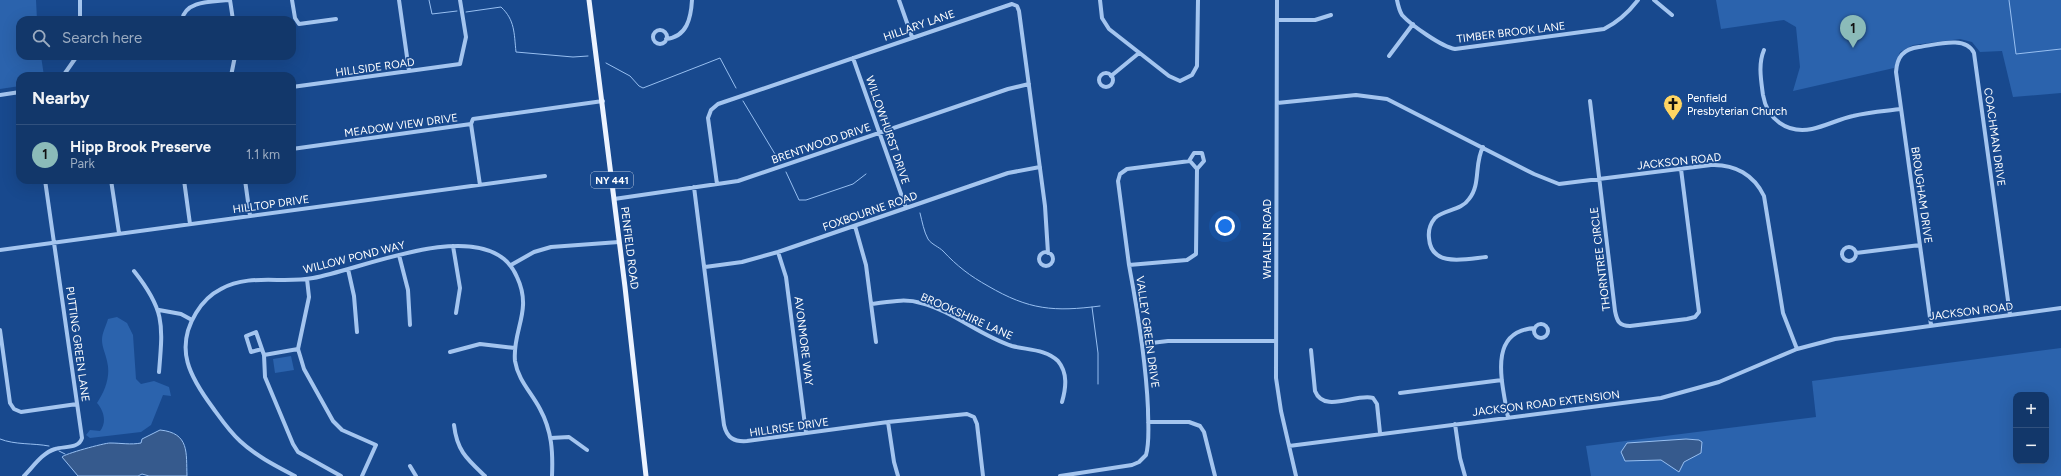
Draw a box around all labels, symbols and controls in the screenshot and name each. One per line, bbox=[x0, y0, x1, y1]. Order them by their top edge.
street label: HILLARY LANE bbox=[882, 7, 957, 44]
pin: 1 bbox=[1840, 15, 1866, 48]
search box bbox=[16, 16, 296, 60]
street label: TIMBER BROOK LANE bbox=[1456, 19, 1566, 46]
icon: search bbox=[30, 27, 52, 49]
text: Search here bbox=[62, 29, 142, 47]
street label: HILLSIDE ROAD bbox=[335, 55, 416, 79]
street label: WILLOWHURST DRIVE bbox=[863, 74, 912, 186]
street label: COACHMAN DRIVE bbox=[1981, 87, 2008, 187]
text: Nearby bbox=[32, 88, 90, 108]
place label: Penfield Presbyterian Church bbox=[1687, 92, 1787, 118]
church icon: Penfield Presbyterian Church bbox=[1662, 93, 1684, 121]
street label: MEADOW VIEW DRIVE bbox=[343, 111, 459, 140]
street label: BRENTWOOD DRIVE bbox=[770, 120, 873, 167]
text: Hipp Brook Preserve bbox=[70, 138, 211, 156]
street label: BROUGHAM DRIVE bbox=[1908, 146, 1935, 244]
text: 1 bbox=[42, 147, 48, 162]
text: 1.1 km bbox=[246, 147, 280, 162]
street label: JACKSON ROAD bbox=[1636, 151, 1722, 172]
text: Park bbox=[70, 156, 95, 171]
road number: NY 441 bbox=[591, 172, 633, 188]
street label: FOXBOURNE ROAD bbox=[821, 189, 920, 234]
street label: HILLTOP DRIVE bbox=[232, 193, 310, 216]
street label: WHALEN ROAD bbox=[1261, 198, 1274, 279]
street label: PENFIELD ROAD bbox=[618, 206, 641, 291]
street label: THORNTREE CIRCLE bbox=[1588, 206, 1613, 312]
your location bbox=[1215, 216, 1235, 236]
street label: WILLOW POND WAY bbox=[302, 238, 407, 276]
street label: VALLEY GREEN DRIVE bbox=[1133, 275, 1162, 389]
street label: PUTTING GREEN LANE bbox=[63, 285, 92, 403]
street label: BROOKSHIRE LANE bbox=[919, 290, 1015, 343]
street label: AVONMORE WAY bbox=[792, 296, 815, 387]
street label: JACKSON ROAD bbox=[1928, 300, 2014, 323]
street label: JACKSON ROAD EXTENSION bbox=[1472, 388, 1620, 419]
map controls bbox=[2013, 392, 2049, 464]
button: + bbox=[2013, 392, 2049, 428]
street label: HILLRISE DRIVE bbox=[749, 415, 830, 440]
button: − bbox=[2013, 428, 2049, 464]

